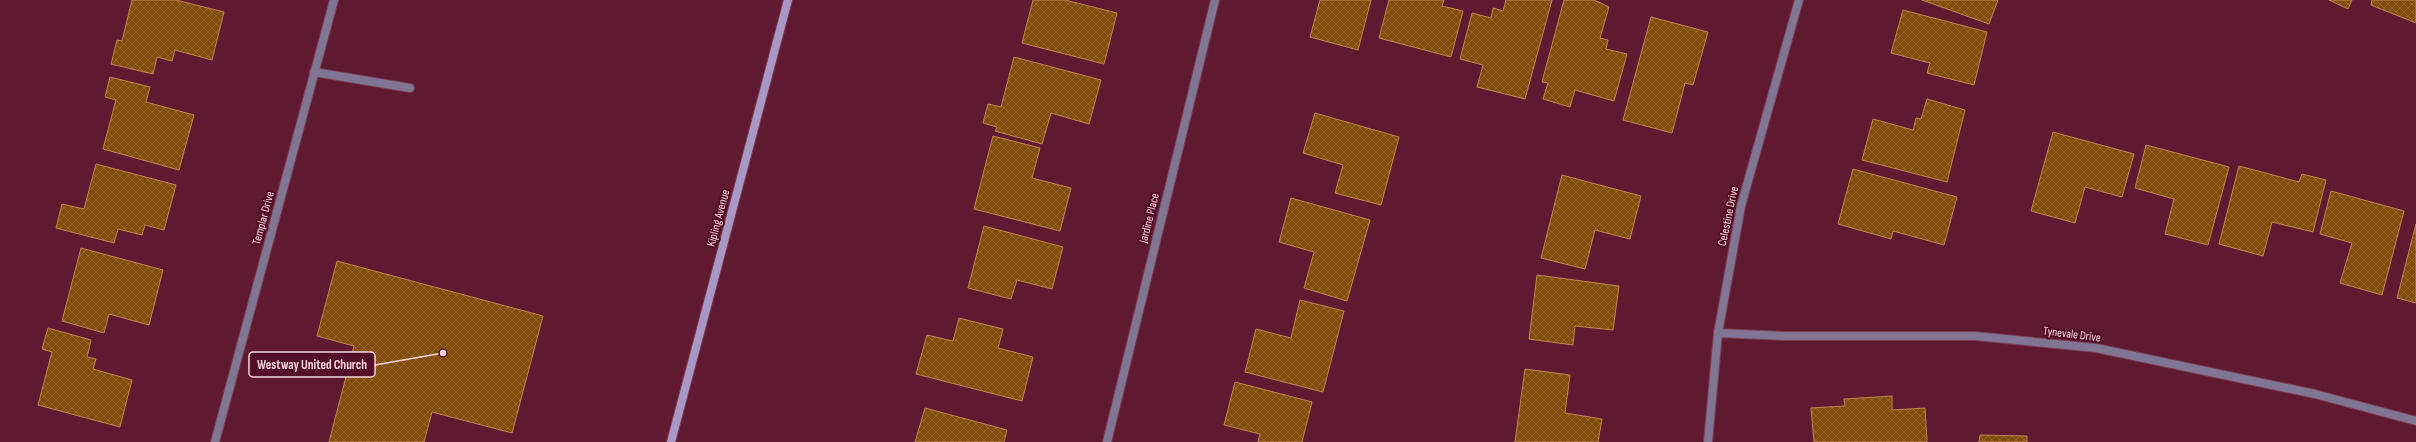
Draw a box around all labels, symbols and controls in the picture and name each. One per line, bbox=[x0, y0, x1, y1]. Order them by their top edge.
street label: Celestine Drive bbox=[1715, 185, 1742, 247]
street label: Kipling Avenue bbox=[704, 188, 733, 248]
street label: Templar Drive bbox=[249, 190, 278, 247]
street label: Jardine Place bbox=[1136, 191, 1163, 246]
street label: Tynevale Drive bbox=[2042, 324, 2102, 345]
callout: Westway United Church bbox=[249, 352, 375, 377]
text: Westway United Church bbox=[257, 357, 367, 373]

